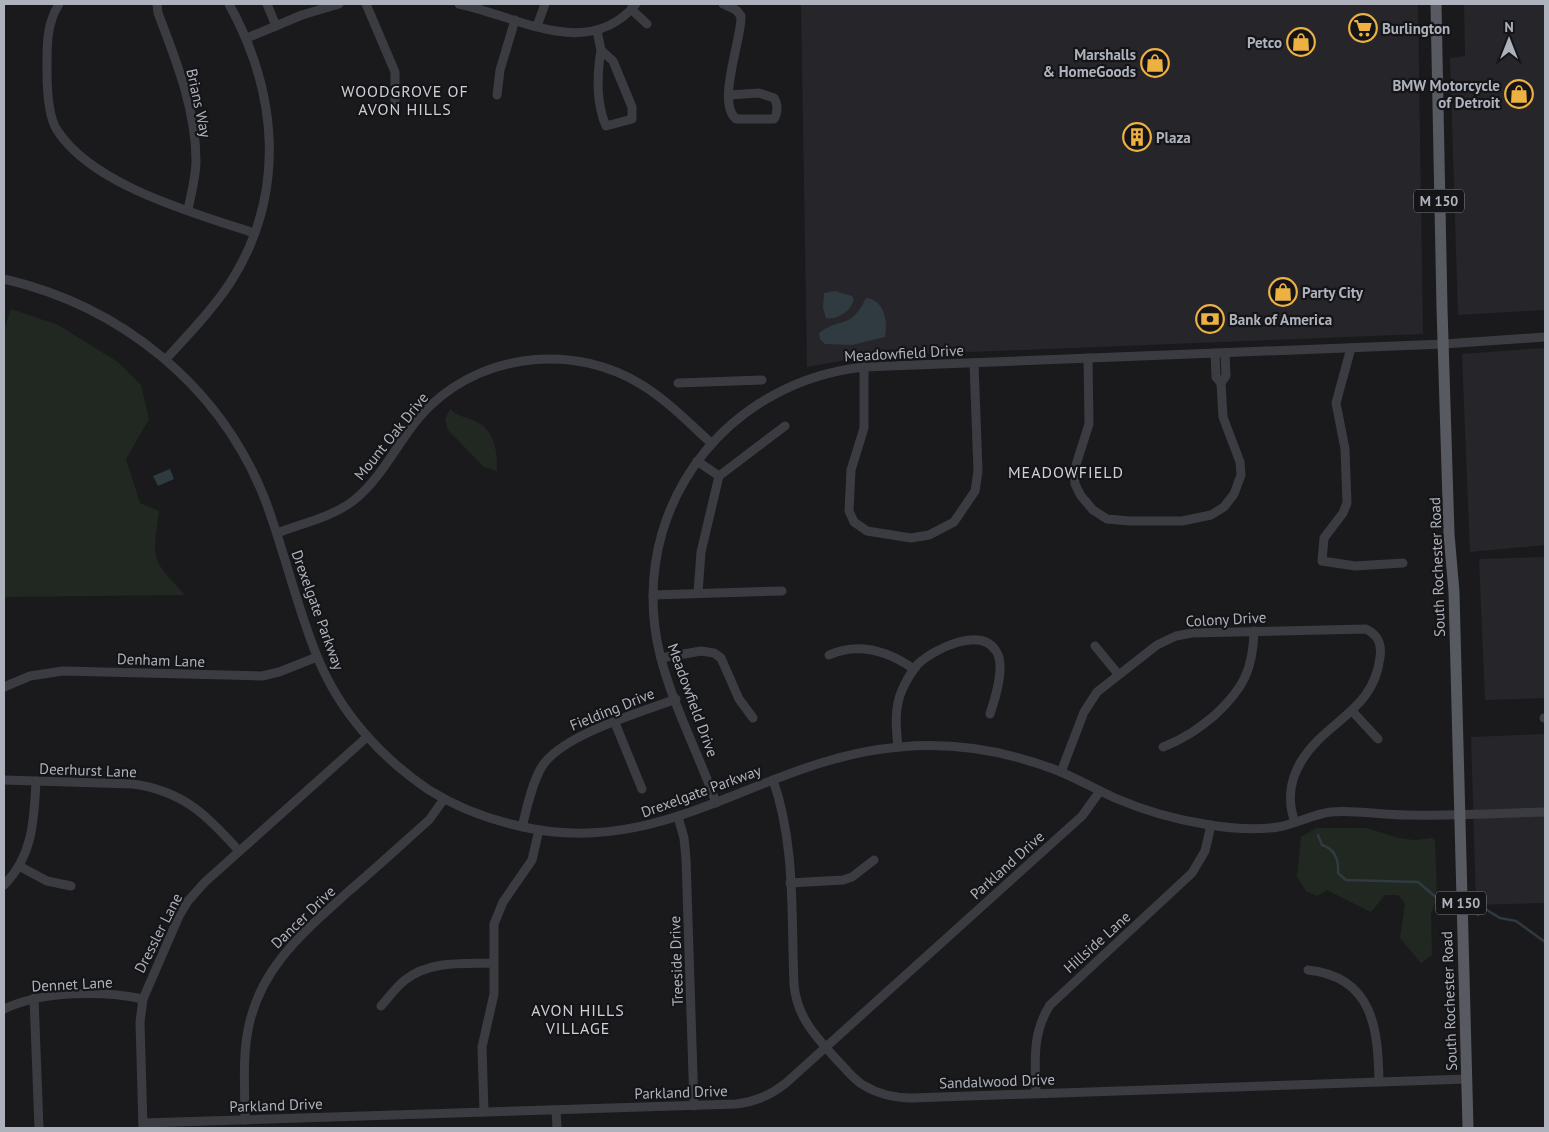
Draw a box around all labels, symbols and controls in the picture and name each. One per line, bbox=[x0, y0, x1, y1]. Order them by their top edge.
supermarket icon: Burlington bbox=[1348, 13, 1378, 43]
north arrow bbox=[1484, 15, 1534, 65]
text: N bbox=[1504, 18, 1514, 36]
place label: Burlington bbox=[1382, 19, 1450, 38]
shop icon: Petco bbox=[1286, 27, 1316, 57]
place label: Petco bbox=[1247, 33, 1282, 52]
place label: Marshalls & HomeGoods bbox=[1043, 45, 1136, 81]
shop icon: Marshalls & HomeGoods bbox=[1140, 48, 1170, 78]
street label: Brians Way bbox=[182, 67, 216, 139]
place label: BMW Motorcycle of Detroit bbox=[1392, 76, 1501, 112]
shop icon: BMW Motorcycle of Detroit bbox=[1504, 79, 1534, 109]
district label: WOODGROVE OF AVON HILLS bbox=[341, 81, 469, 119]
building icon: Plaza bbox=[1122, 122, 1152, 152]
place label: Plaza bbox=[1156, 128, 1191, 147]
road number: M 150 bbox=[1414, 190, 1464, 212]
shop icon: Party City bbox=[1268, 277, 1298, 307]
place label: Party City bbox=[1302, 283, 1364, 302]
bank icon: Bank of America bbox=[1195, 304, 1225, 334]
place label: Bank of America bbox=[1229, 310, 1332, 329]
street label: Meadowfield Drive bbox=[844, 340, 964, 366]
street label: Mount Oak Drive bbox=[350, 388, 432, 484]
district label: MEADOWFIELD bbox=[1008, 462, 1124, 482]
street label: South Rochester Road bbox=[1425, 497, 1449, 637]
street label: Drexelgate Parkway bbox=[287, 547, 349, 673]
street label: Colony Drive bbox=[1185, 607, 1267, 631]
street label: Meadowfield Drive bbox=[664, 641, 722, 759]
street label: Denham Lane bbox=[117, 649, 205, 671]
street label: Fielding Drive bbox=[567, 683, 657, 735]
street label: Deerhurst Lane bbox=[39, 759, 137, 781]
street label: Drexelgate Parkway bbox=[638, 760, 764, 822]
street label: Parkland Drive bbox=[966, 827, 1048, 903]
street label: Dancer Drive bbox=[267, 882, 339, 952]
street label: Dressler Lane bbox=[130, 890, 186, 976]
road number: M 150 bbox=[1436, 891, 1486, 914]
street label: Hillside Lane bbox=[1060, 907, 1134, 977]
street label: Treeside Drive bbox=[665, 915, 687, 1007]
street label: South Rochester Road bbox=[1437, 931, 1461, 1071]
street label: Dennet Lane bbox=[31, 972, 113, 996]
district label: AVON HILLS VILLAGE bbox=[531, 1000, 625, 1038]
street label: Sandalwood Drive bbox=[939, 1069, 1055, 1093]
street label: Parkland Drive bbox=[634, 1081, 728, 1103]
street label: Parkland Drive bbox=[229, 1094, 323, 1116]

